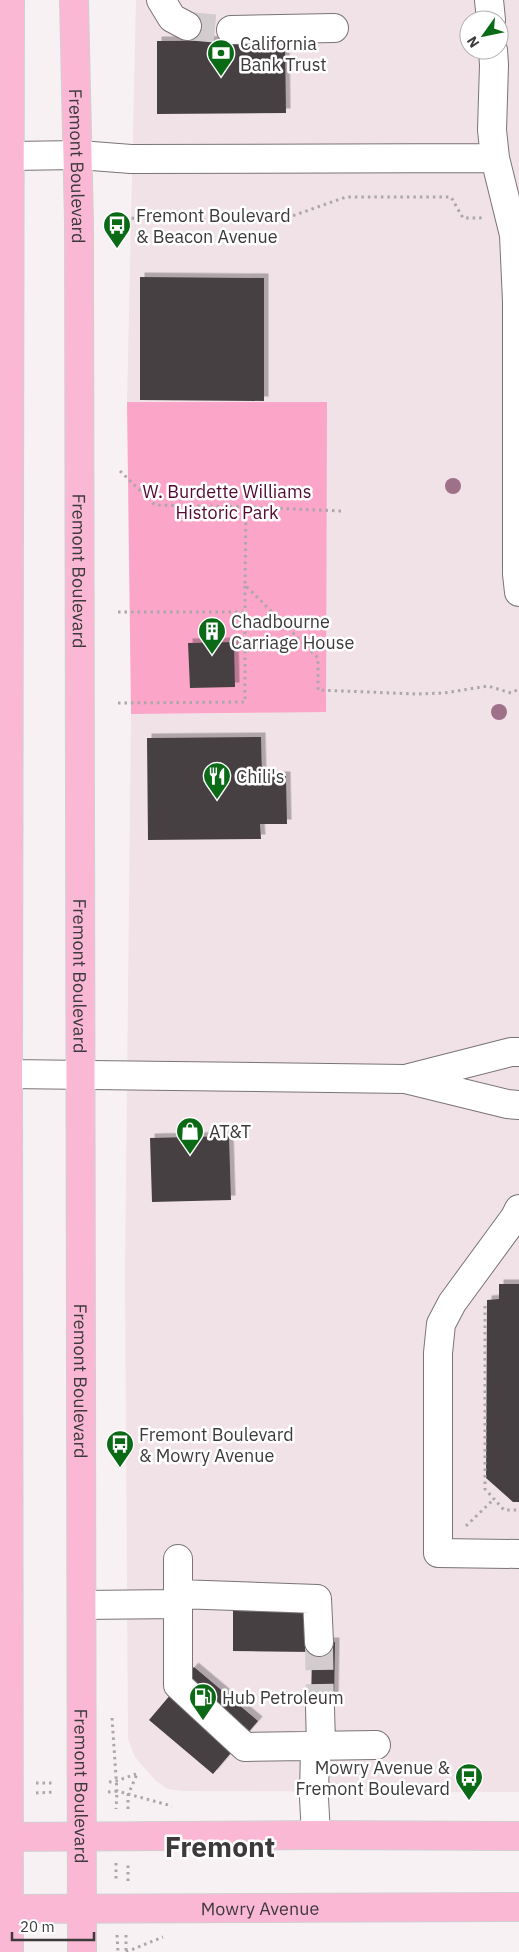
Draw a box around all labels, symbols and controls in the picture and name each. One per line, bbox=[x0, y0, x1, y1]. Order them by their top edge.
north arrow bbox=[459, 10, 509, 60]
place label: California Bank Trust bbox=[240, 32, 327, 76]
text: N bbox=[463, 33, 483, 51]
bank icon: California Bank Trust bbox=[206, 38, 236, 77]
street label: Fremont Boulevard bbox=[64, 88, 91, 243]
place label: Fremont Boulevard & Beacon Avenue bbox=[136, 204, 291, 248]
bus stop icon: Fremont Boulevard & Beacon Avenue bbox=[102, 210, 132, 249]
park label: W. Burdette Williams Historic Park bbox=[143, 480, 311, 524]
street label: Fremont Boulevard bbox=[68, 494, 91, 648]
place label: Chadbourne Carriage House bbox=[231, 610, 354, 654]
building icon: Chadbourne Carriage House bbox=[197, 616, 227, 655]
restaurant icon: Chili's bbox=[202, 761, 232, 800]
place label: Chili's bbox=[236, 765, 284, 788]
street label: Fremont Boulevard bbox=[69, 899, 92, 1053]
shop icon: AT&T bbox=[175, 1116, 205, 1155]
place label: AT&T bbox=[209, 1120, 251, 1143]
street label: Fremont Boulevard bbox=[69, 1304, 93, 1458]
place label: Fremont Boulevard & Mowry Avenue bbox=[139, 1423, 294, 1467]
bus stop icon: Fremont Boulevard & Mowry Avenue bbox=[105, 1429, 135, 1468]
fuel station icon: Hub Petroleum bbox=[188, 1682, 218, 1721]
place label: Hub Petroleum bbox=[222, 1686, 344, 1709]
street label: Fremont Boulevard bbox=[70, 1709, 93, 1863]
place label: Mowry Avenue & Fremont Boulevard bbox=[295, 1756, 450, 1800]
bus stop icon: Mowry Avenue & Fremont Boulevard bbox=[454, 1762, 484, 1801]
district label: Fremont bbox=[165, 1828, 275, 1865]
street label: Mowry Avenue bbox=[201, 1896, 319, 1920]
scale bar bbox=[12, 1910, 95, 1942]
text: 20 m bbox=[20, 1917, 55, 1936]

